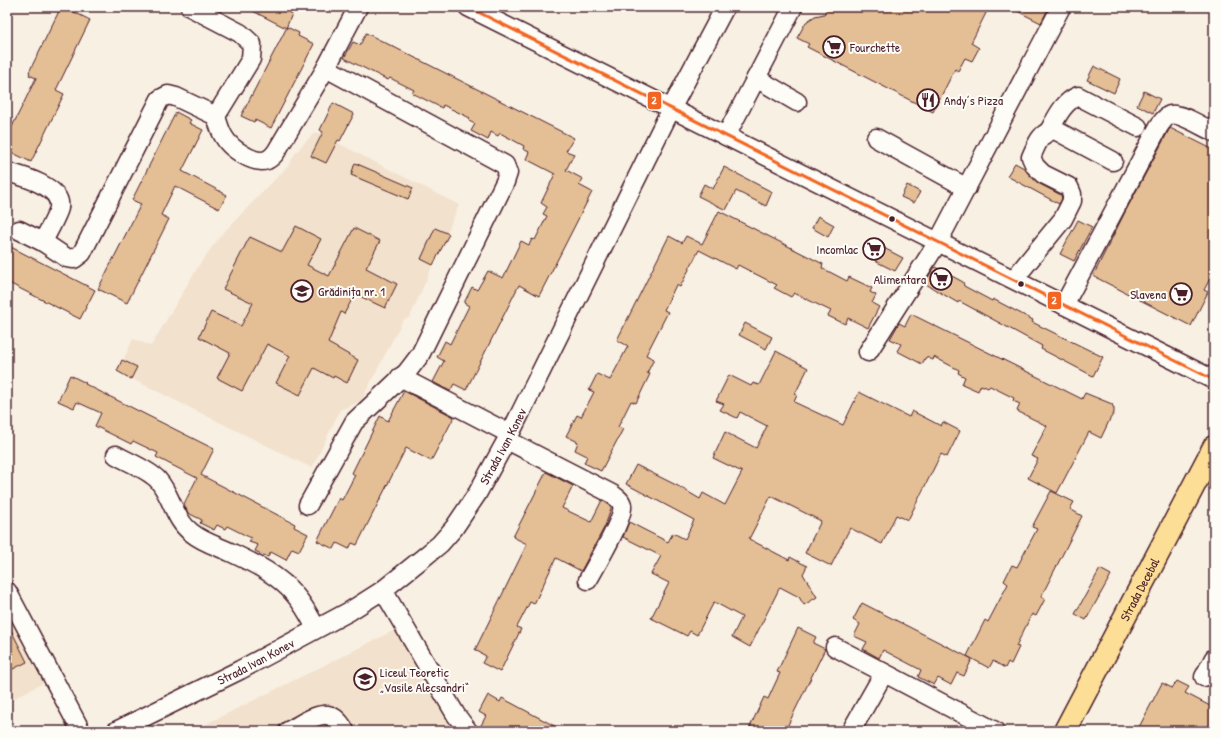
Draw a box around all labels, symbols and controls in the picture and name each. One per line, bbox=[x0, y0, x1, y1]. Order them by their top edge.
supermarket icon: Fourchette bbox=[821, 34, 847, 60]
place label: Fourchette bbox=[849, 38, 900, 56]
restaurant icon: Andy’s Pizza bbox=[915, 87, 941, 113]
line badge: 2 bbox=[647, 91, 662, 110]
place label: Andy’s Pizza bbox=[944, 91, 1003, 109]
text: 2 bbox=[651, 93, 657, 107]
unlabelled marker bbox=[887, 214, 897, 224]
supermarket icon: Incomlac bbox=[861, 236, 887, 262]
place label: Incomlac bbox=[816, 240, 858, 258]
supermarket icon: Alimentara bbox=[928, 266, 954, 292]
place label: Alimentara bbox=[874, 270, 926, 288]
school or university icon: Grădinița nr. 1 bbox=[289, 278, 315, 304]
unlabelled marker bbox=[1016, 279, 1026, 289]
supermarket icon: Slavena bbox=[1168, 281, 1194, 307]
place label: Grădinița nr. 1 bbox=[318, 282, 385, 300]
place label: Slavena bbox=[1130, 285, 1166, 303]
line badge: 2 bbox=[1047, 291, 1062, 310]
text: 2 bbox=[1051, 293, 1057, 307]
street label: Strada Ivan Konev bbox=[475, 404, 531, 488]
street label: Strada Decebal bbox=[1115, 554, 1164, 624]
street label: Strada Ivan Konev bbox=[214, 633, 298, 689]
place label: Liceul Teoretic „Vasile Alecsandri“ bbox=[380, 663, 469, 696]
school or university icon: Liceul Teoretic „Vasile Alecsandri“ bbox=[352, 666, 378, 692]

